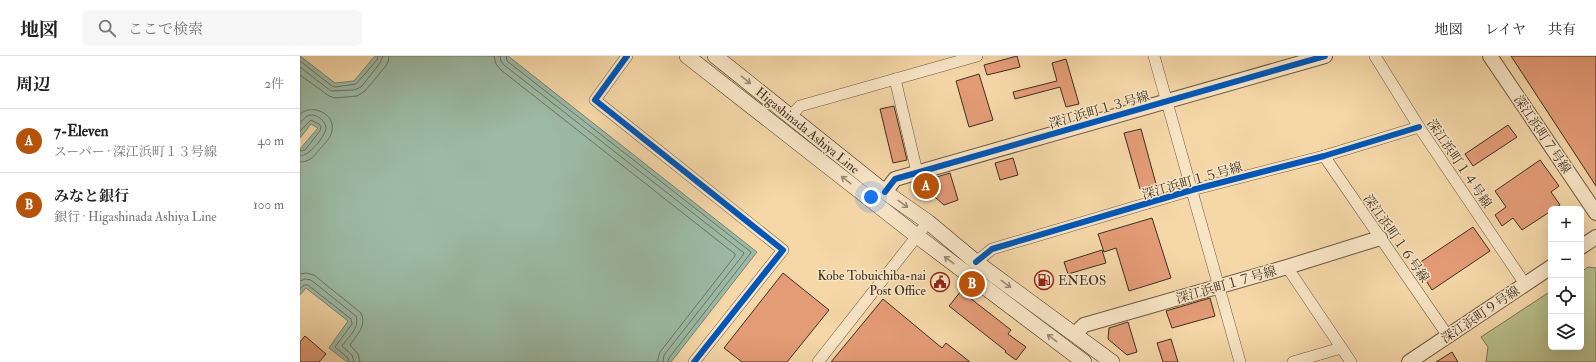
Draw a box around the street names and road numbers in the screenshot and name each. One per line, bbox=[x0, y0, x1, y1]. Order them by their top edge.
street label: Higashinada Ashiya Line bbox=[752, 84, 863, 179]
street label: 深江浜町１３号線 bbox=[1047, 88, 1151, 132]
street label: 深江浜町７号線 bbox=[1510, 92, 1574, 177]
street label: 深江浜町１４号線 bbox=[1423, 116, 1495, 211]
street label: 深江浜町１５号線 bbox=[1140, 159, 1244, 203]
street label: 深江浜町１６号線 bbox=[1360, 191, 1433, 286]
street label: 深江浜町１７号線 bbox=[1174, 263, 1278, 307]
street label: 深江浜町９号線 bbox=[1438, 283, 1523, 347]

